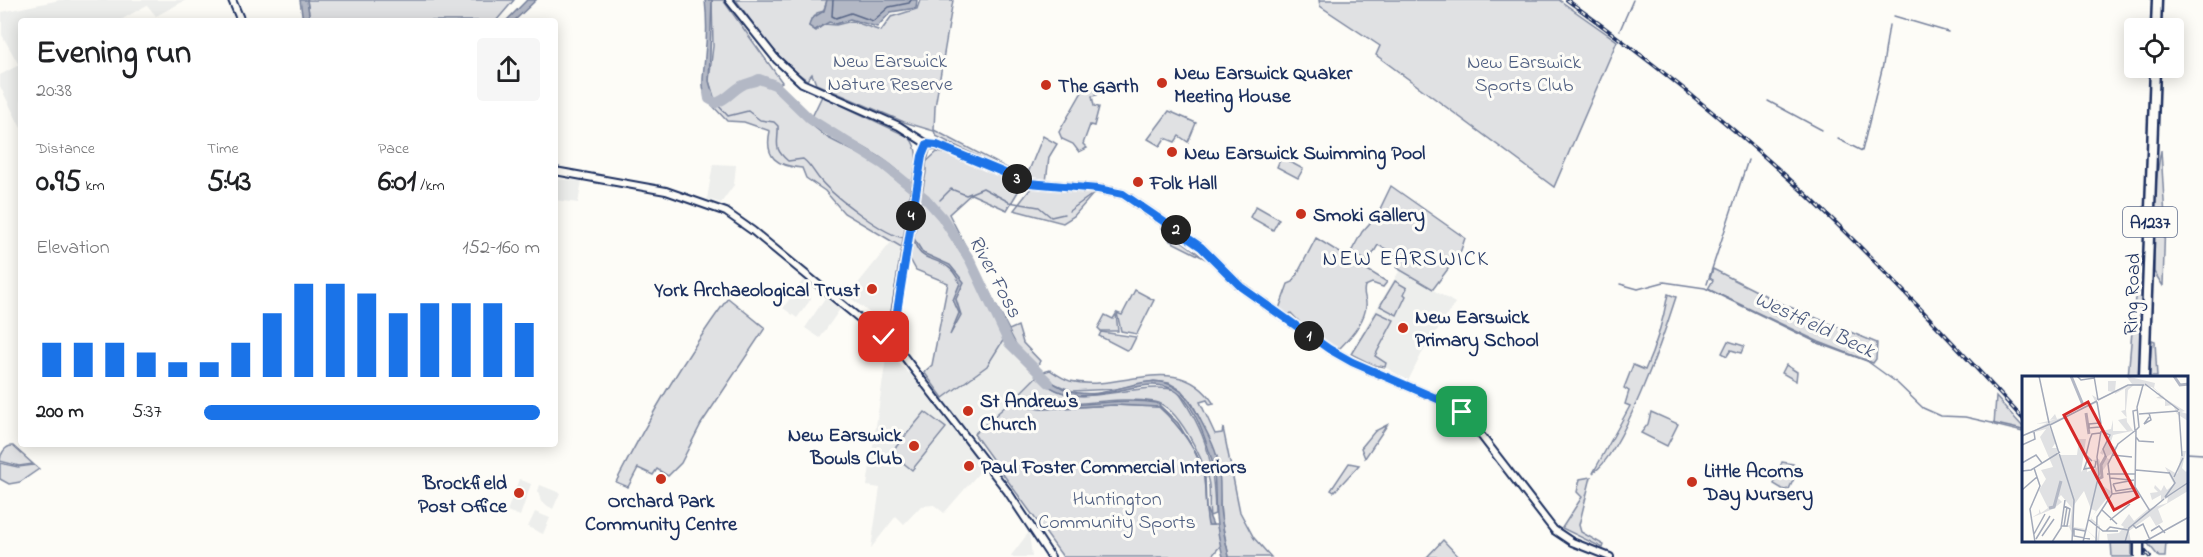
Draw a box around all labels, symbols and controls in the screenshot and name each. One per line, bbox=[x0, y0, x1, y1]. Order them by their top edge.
map controls bbox=[2124, 18, 2184, 78]
button: locate bbox=[2124, 18, 2184, 78]
text: Evening run bbox=[36, 30, 191, 78]
button: share bbox=[477, 38, 540, 101]
park label: New Earswick Nature Reserve bbox=[827, 48, 953, 100]
park label: New Earswick Sports Club bbox=[1467, 49, 1581, 101]
place label: New Earswick Quaker Meeting House bbox=[1174, 60, 1353, 113]
place label: The Garth bbox=[1058, 73, 1139, 102]
marker: New Earswick Quaker Meeting House bbox=[1155, 76, 1169, 90]
text: 20:38 bbox=[36, 77, 72, 106]
marker: The Garth bbox=[1039, 78, 1053, 92]
text: Distance bbox=[36, 137, 95, 161]
text: Time bbox=[207, 137, 239, 161]
text: Pace bbox=[378, 137, 409, 161]
place label: New Earswick Swimming Pool bbox=[1184, 140, 1425, 170]
marker: New Earswick Swimming Pool bbox=[1165, 145, 1179, 159]
text: 0.95 bbox=[36, 161, 81, 205]
text: 5:43 bbox=[207, 161, 251, 205]
text: 6:01 bbox=[378, 161, 416, 205]
pin: 3 bbox=[1002, 164, 1032, 194]
text: 3 bbox=[1014, 167, 1020, 191]
place label: Folk Hall bbox=[1149, 170, 1217, 199]
text: km bbox=[81, 174, 105, 198]
text: /km bbox=[416, 174, 445, 198]
marker: Folk Hall bbox=[1131, 175, 1145, 189]
pin: 4 bbox=[896, 201, 926, 231]
place label: Smoki Gallery bbox=[1313, 202, 1425, 232]
text: 4 bbox=[908, 204, 914, 228]
marker: Smoki Gallery bbox=[1294, 207, 1308, 221]
road number: A1237 bbox=[2123, 207, 2177, 237]
pin: 2 bbox=[1161, 215, 1191, 245]
text: 2 bbox=[1172, 218, 1180, 242]
water label: River Foss bbox=[960, 230, 1029, 324]
text: Elevation bbox=[36, 234, 110, 263]
text: 152–160 m bbox=[462, 234, 540, 263]
district label: NEW EARSWICK bbox=[1323, 244, 1489, 276]
street label: Ring Road bbox=[2118, 253, 2150, 336]
place label: York Archaeological Trust bbox=[653, 277, 860, 307]
marker: York Archaeological Trust bbox=[865, 282, 879, 296]
water label: Westfield Beck bbox=[1749, 285, 1880, 367]
place label: New Earswick Primary School bbox=[1415, 304, 1539, 357]
pin bbox=[858, 311, 909, 362]
icon: check bbox=[867, 320, 900, 353]
pin: 1 bbox=[1294, 321, 1324, 351]
marker: New Earswick Primary School bbox=[1396, 321, 1410, 335]
text: 1 bbox=[1306, 324, 1312, 348]
inset map bbox=[2022, 376, 2188, 542]
pin bbox=[1436, 386, 1487, 437]
place label: St Andrew's Church bbox=[980, 388, 1079, 440]
icon: arrive bbox=[1445, 395, 1478, 428]
text: 200 m bbox=[36, 398, 84, 427]
text: 5:37 bbox=[132, 398, 162, 427]
marker: St Andrew's Church bbox=[961, 404, 975, 418]
place label: New Earswick Bowls Club bbox=[788, 422, 903, 474]
marker: New Earswick Bowls Club bbox=[907, 439, 921, 453]
place label: Paul Foster Commercial Interiors bbox=[981, 454, 1247, 483]
place label: Little Acorns Day Nursery bbox=[1703, 458, 1813, 511]
marker: Paul Foster Commercial Interiors bbox=[962, 459, 976, 473]
place label: Brockfield Post Office bbox=[418, 470, 508, 522]
marker: Orchard Park Community Centre bbox=[654, 472, 668, 486]
marker: Little Acorns Day Nursery bbox=[1685, 475, 1699, 489]
marker: Brockfield Post Office bbox=[512, 486, 526, 500]
park label: Huntington Community Sports bbox=[1038, 486, 1196, 538]
place label: Orchard Park Community Centre bbox=[585, 488, 738, 541]

